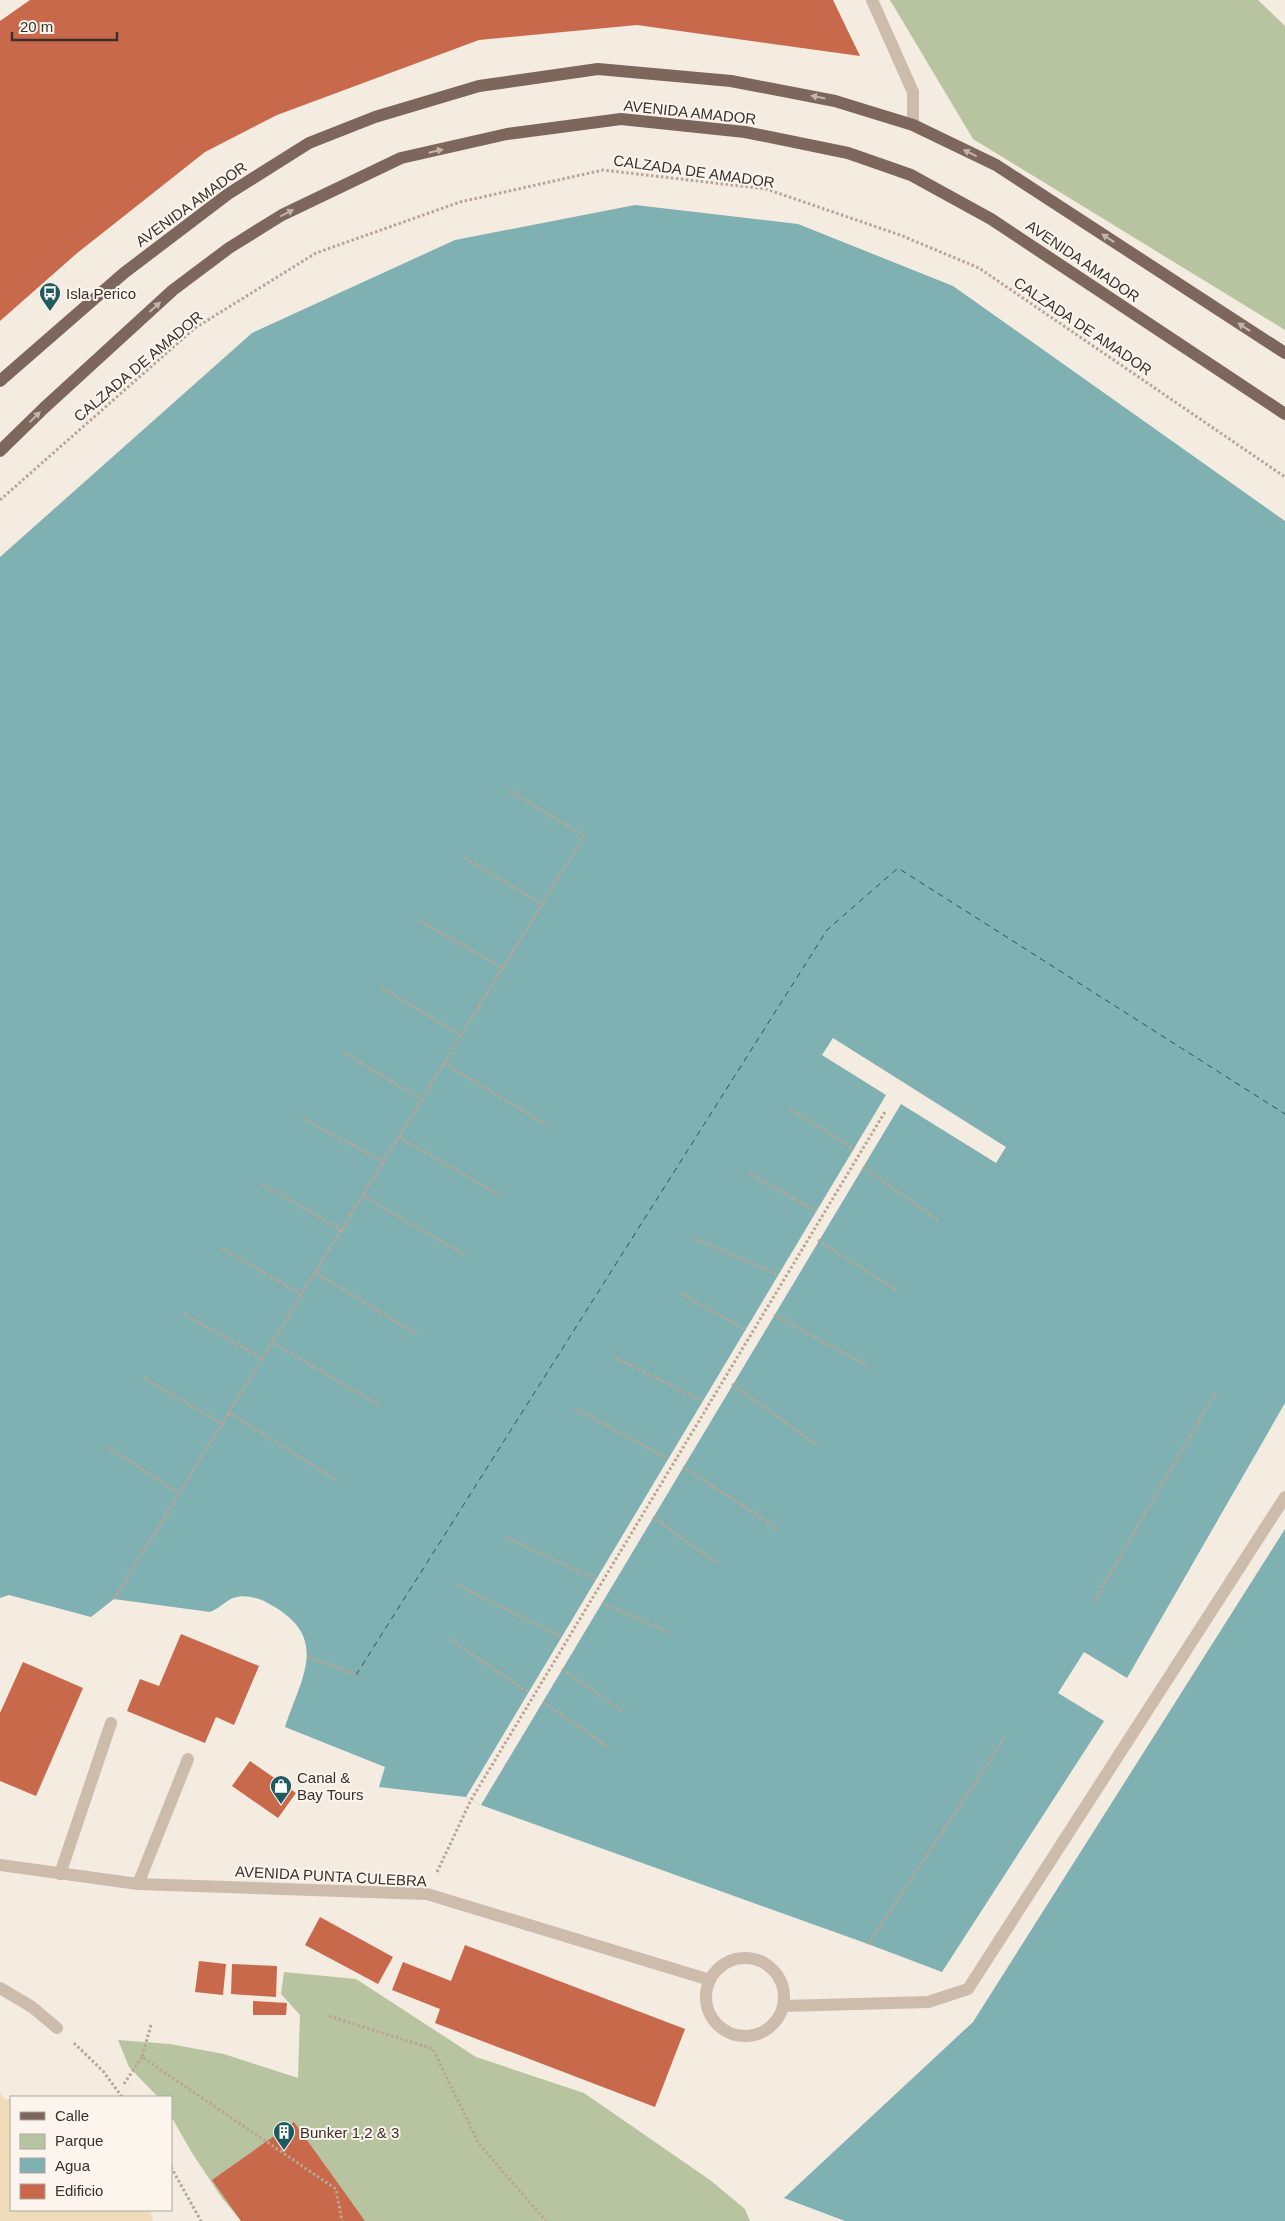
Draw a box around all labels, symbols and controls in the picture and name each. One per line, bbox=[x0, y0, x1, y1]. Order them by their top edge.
scale bar bbox=[12, 10, 118, 42]
text: 20 m bbox=[20, 18, 53, 35]
one-way arrow bbox=[809, 93, 825, 101]
street label: AVENIDA AMADOR bbox=[623, 97, 757, 127]
one-way arrow bbox=[428, 146, 444, 154]
one-way arrow bbox=[963, 149, 977, 157]
street label: CALZADA DE AMADOR bbox=[612, 151, 776, 191]
street label: AVENIDA AMADOR bbox=[132, 158, 250, 250]
one-way arrow bbox=[279, 209, 294, 217]
street label: AVENIDA AMADOR bbox=[1023, 217, 1143, 305]
one-way arrow bbox=[1101, 233, 1115, 243]
street label: CALZADA DE AMADOR bbox=[1011, 274, 1155, 379]
bus stop icon: Isla Perico bbox=[38, 281, 62, 312]
place label: Isla Perico bbox=[66, 285, 136, 302]
one-way arrow bbox=[148, 301, 160, 313]
street label: CALZADA DE AMADOR bbox=[70, 307, 206, 425]
one-way arrow bbox=[1237, 322, 1251, 331]
one-way arrow bbox=[29, 411, 41, 423]
place label: Canal & Bay Tours bbox=[297, 1769, 363, 1803]
shop icon: Canal & Bay Tours bbox=[269, 1774, 293, 1805]
street label: AVENIDA PUNTA CULEBRA bbox=[235, 1862, 427, 1890]
legend bbox=[10, 2096, 172, 2211]
text: Calle bbox=[55, 2107, 89, 2124]
building icon: Bunker 1,2 & 3 bbox=[272, 2120, 296, 2151]
place label: Bunker 1,2 & 3 bbox=[300, 2124, 399, 2141]
text: Parque bbox=[55, 2132, 103, 2149]
text: Agua bbox=[55, 2157, 91, 2174]
text: Edificio bbox=[55, 2182, 103, 2199]

